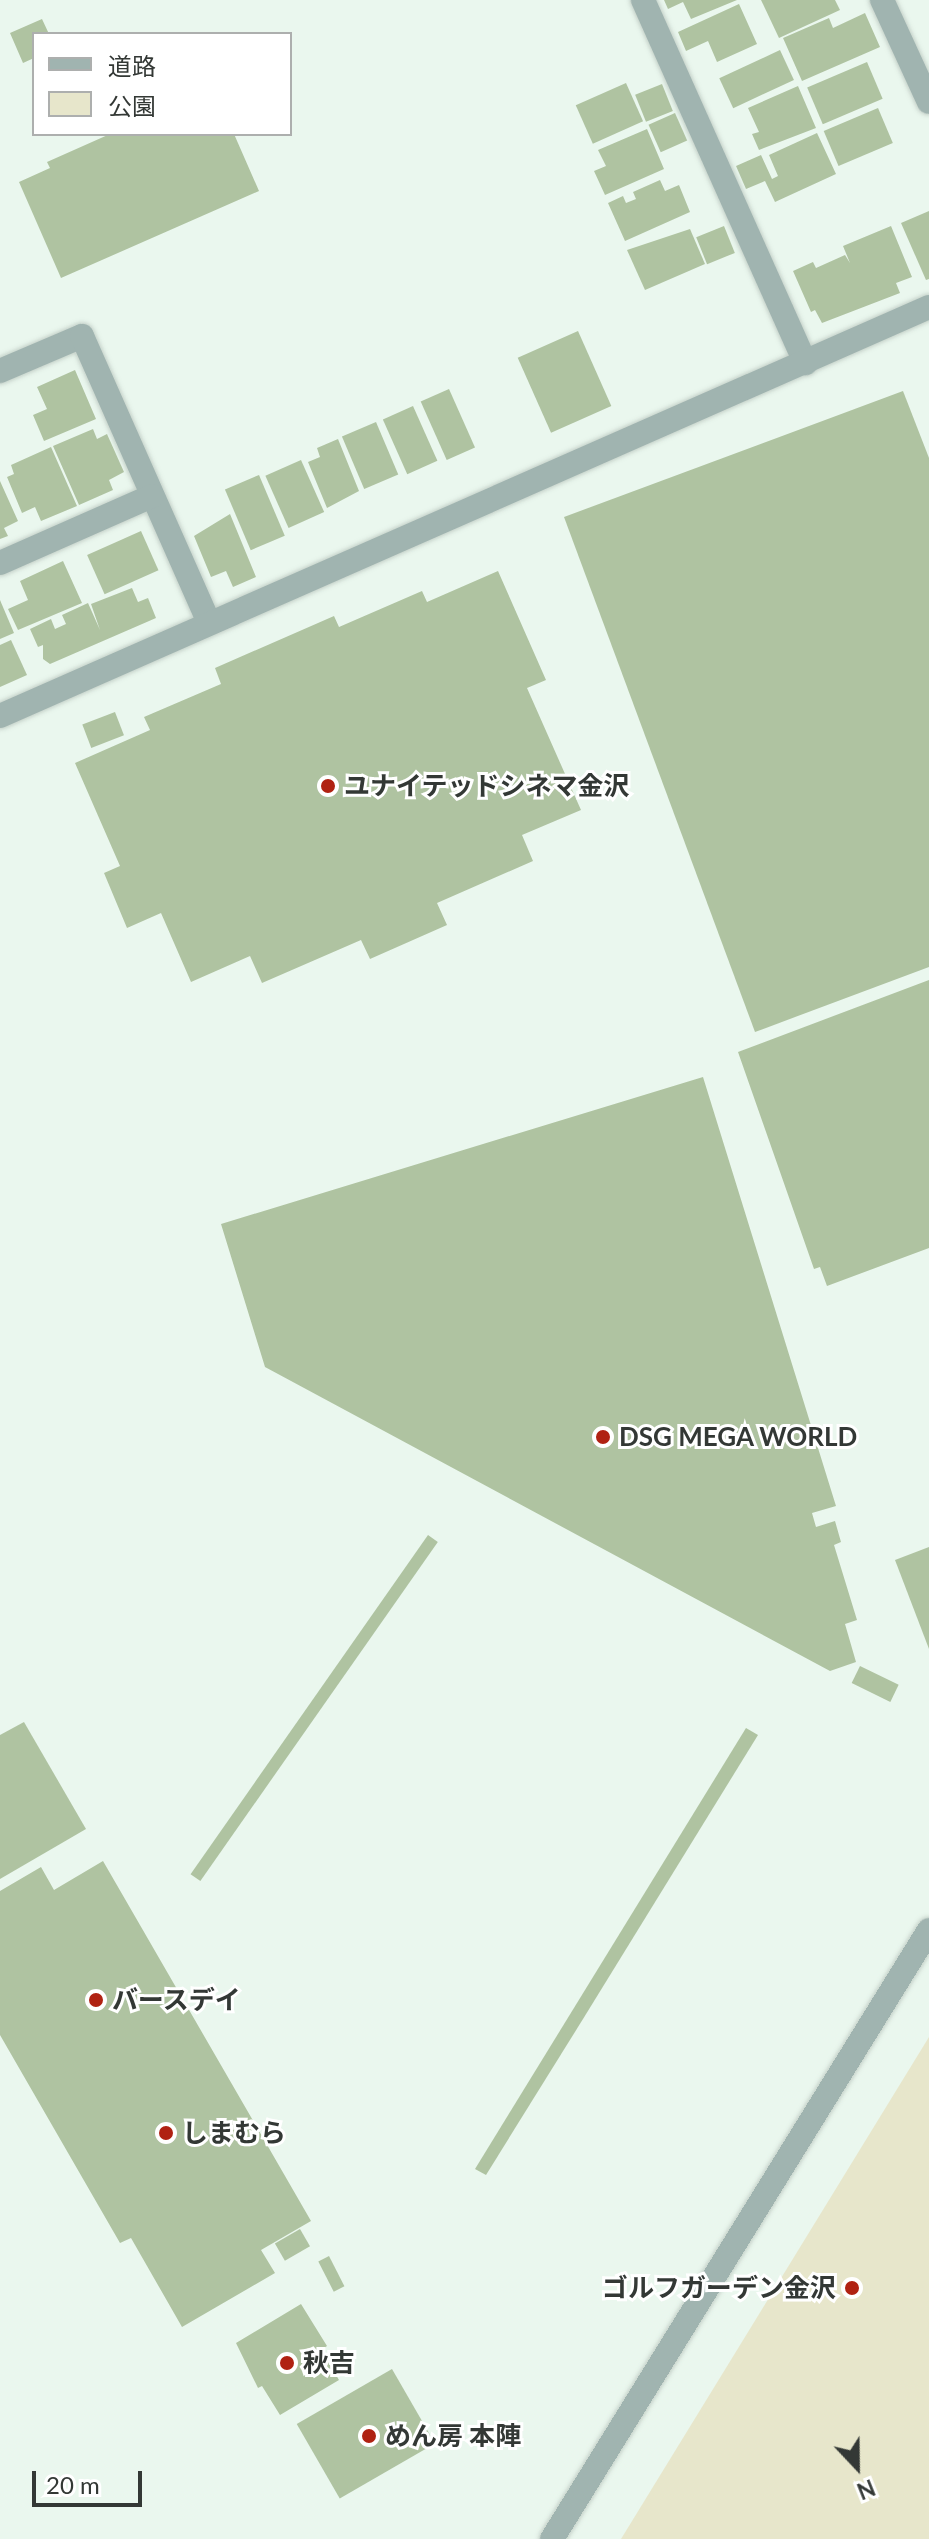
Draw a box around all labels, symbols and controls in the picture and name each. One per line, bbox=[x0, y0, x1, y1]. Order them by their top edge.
legend bbox=[32, 32, 292, 136]
text: 道路 bbox=[108, 51, 156, 80]
text: 公園 bbox=[108, 91, 156, 120]
place label: ユナイテッドシネマ金沢 bbox=[344, 770, 630, 802]
marker: ユナイテッドシネマ金沢 bbox=[319, 777, 337, 795]
place label: DSG MEGA WORLD bbox=[619, 1421, 858, 1453]
marker: DSG MEGA WORLD bbox=[594, 1428, 612, 1446]
place label: バースデイ bbox=[112, 1984, 242, 2016]
marker: バースデイ bbox=[87, 1991, 105, 2009]
place label: しまむら bbox=[182, 2117, 286, 2149]
marker: しまむら bbox=[157, 2124, 175, 2142]
place label: ゴルフガーデン金沢 bbox=[602, 2272, 836, 2304]
marker: ゴルフガーデン金沢 bbox=[843, 2279, 861, 2297]
place label: 秋吉 bbox=[303, 2347, 355, 2379]
marker: 秋吉 bbox=[278, 2354, 296, 2372]
place label: めん房 本陣 bbox=[385, 2420, 521, 2452]
marker: めん房 本陣 bbox=[360, 2427, 378, 2445]
north arrow bbox=[817, 2427, 897, 2507]
scale bar bbox=[36, 2455, 146, 2505]
text: 20 m bbox=[46, 2470, 100, 2499]
text: N bbox=[853, 2474, 879, 2505]

